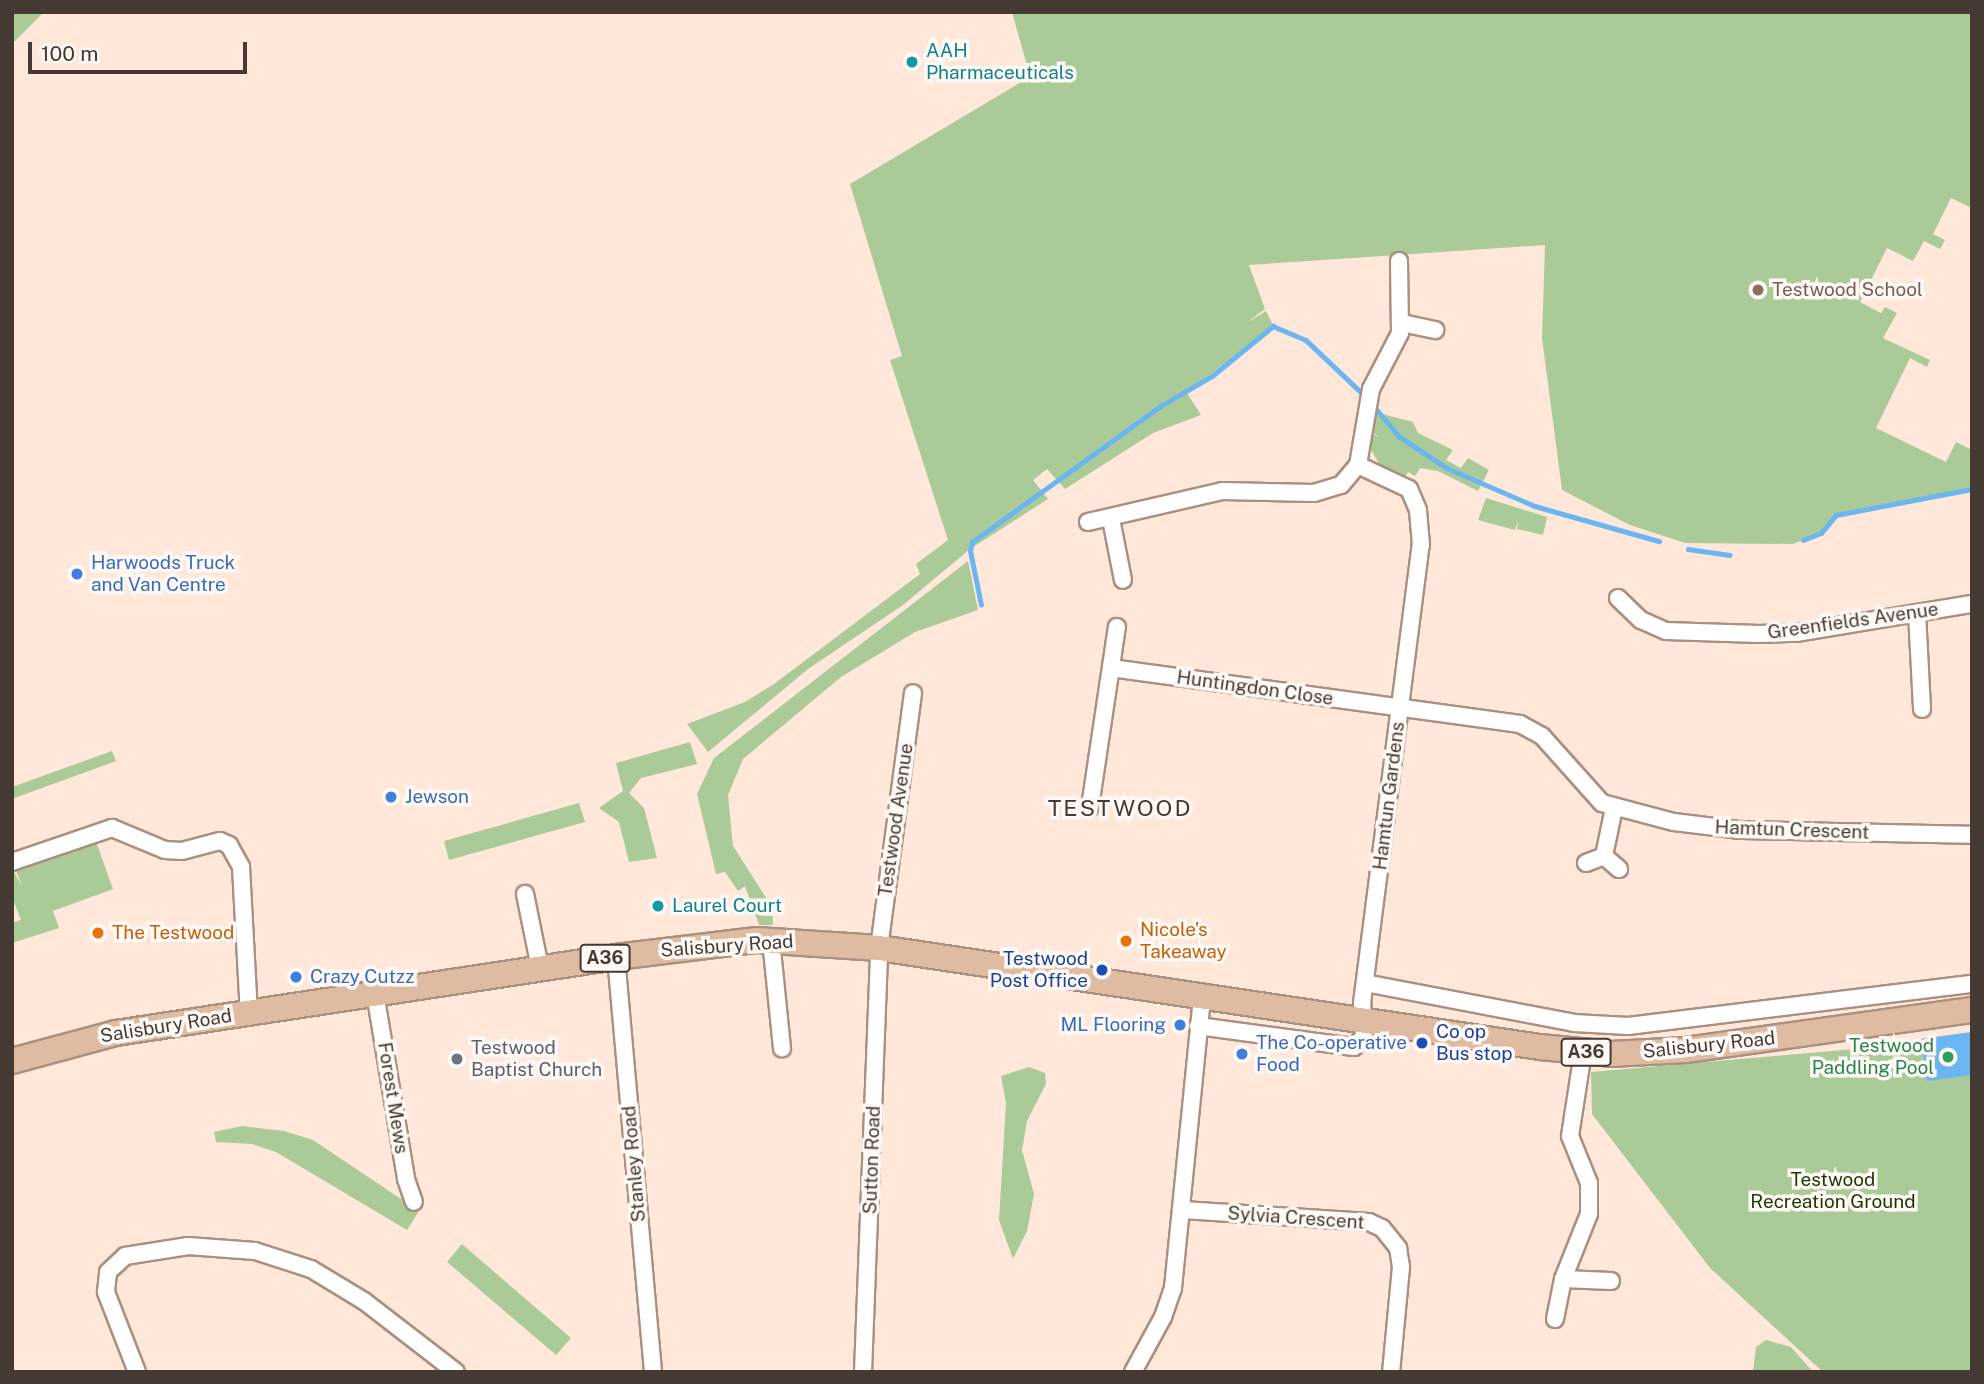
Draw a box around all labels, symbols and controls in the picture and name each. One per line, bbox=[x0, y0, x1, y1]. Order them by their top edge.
scale bar bbox=[32, 28, 250, 72]
place label: AAH Pharmaceuticals bbox=[926, 40, 1074, 84]
text: 100 m bbox=[41, 41, 98, 66]
marker: AAH Pharmaceuticals bbox=[904, 54, 920, 70]
place label: Testwood School bbox=[1772, 279, 1923, 301]
marker: Testwood School bbox=[1750, 282, 1766, 298]
place label: Harwoods Truck and Van Centre bbox=[91, 552, 235, 596]
marker: Harwoods Truck and Van Centre bbox=[69, 566, 85, 582]
street label: Greenfields Avenue bbox=[1766, 598, 1940, 644]
street label: Huntingdon Close bbox=[1175, 666, 1335, 710]
street label: Hamtun Gardens bbox=[1369, 720, 1409, 872]
street label: Testwood Avenue bbox=[874, 742, 918, 898]
place label: Jewson bbox=[405, 786, 469, 808]
marker: Jewson bbox=[383, 789, 399, 805]
district label: TESTWOOD bbox=[1049, 794, 1191, 822]
street label: Hamtun Crescent bbox=[1714, 816, 1870, 844]
place label: Laurel Court bbox=[672, 895, 782, 917]
marker: Laurel Court bbox=[650, 898, 666, 914]
place label: Nicole's Takeaway bbox=[1140, 919, 1227, 963]
place label: The Testwood bbox=[112, 922, 235, 944]
marker: The Testwood bbox=[90, 925, 106, 941]
street label: Salisbury Road bbox=[660, 930, 794, 962]
marker: Nicole's Takeaway bbox=[1118, 933, 1134, 949]
road number: A36 bbox=[579, 944, 631, 973]
place label: Testwood Post Office bbox=[990, 948, 1088, 992]
marker: Testwood Post Office bbox=[1094, 962, 1110, 978]
place label: Crazy Cutzz bbox=[310, 966, 414, 988]
marker: Crazy Cutzz bbox=[288, 969, 304, 985]
street label: Salisbury Road bbox=[99, 1004, 233, 1048]
place label: ML Flooring bbox=[1060, 1014, 1166, 1036]
marker: ML Flooring bbox=[1172, 1017, 1188, 1033]
place label: Co op Bus stop bbox=[1436, 1021, 1513, 1065]
street label: Salisbury Road bbox=[1642, 1027, 1776, 1063]
place label: The Co-operative Food bbox=[1256, 1032, 1407, 1076]
marker: Co op Bus stop bbox=[1414, 1035, 1430, 1051]
place label: Testwood Paddling Pool bbox=[1812, 1035, 1934, 1079]
place label: Testwood Baptist Church bbox=[471, 1037, 602, 1081]
road number: A36 bbox=[1560, 1037, 1612, 1066]
street label: Forest Mews bbox=[373, 1041, 413, 1155]
marker: The Co-operative Food bbox=[1234, 1046, 1250, 1062]
marker: Testwood Paddling Pool bbox=[1940, 1049, 1956, 1065]
marker: Testwood Baptist Church bbox=[449, 1051, 465, 1067]
street label: Stanley Road bbox=[618, 1105, 650, 1223]
street label: Sutton Road bbox=[859, 1105, 885, 1215]
park label: Testwood Recreation Ground bbox=[1750, 1169, 1916, 1213]
street label: Sylvia Crescent bbox=[1227, 1202, 1365, 1234]

